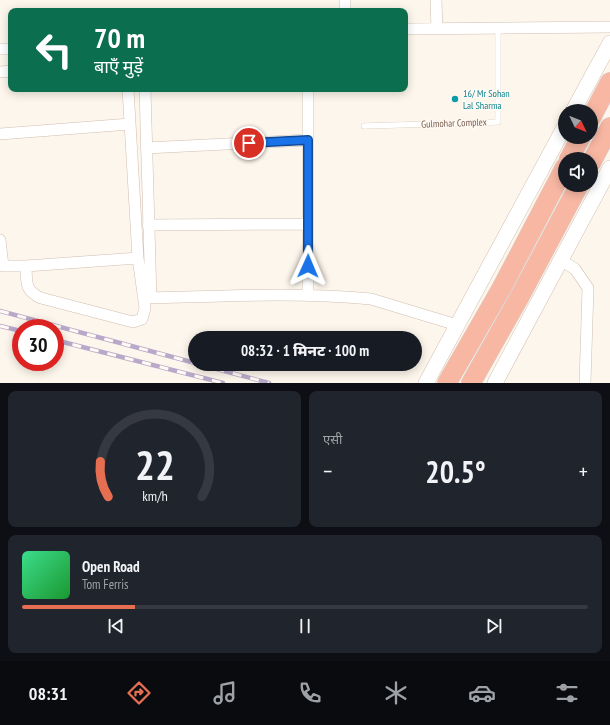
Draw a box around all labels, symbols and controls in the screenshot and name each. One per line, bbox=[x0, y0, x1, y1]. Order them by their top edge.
text: 70 m bbox=[94, 19, 145, 56]
icon: left bbox=[28, 24, 80, 76]
text: बाएँ मुड़ें bbox=[94, 55, 143, 78]
place label: 16/ Mr Sohan Lal Sharma bbox=[463, 87, 510, 112]
marker: 16/ Mr Sohan Lal Sharma bbox=[450, 94, 460, 104]
north arrow bbox=[558, 104, 598, 144]
map controls bbox=[558, 104, 598, 192]
street label: Gulmohar Complex bbox=[421, 115, 487, 131]
pin bbox=[232, 126, 266, 160]
icon: arrive bbox=[238, 132, 260, 154]
button: sound bbox=[558, 152, 598, 192]
position arrow bbox=[287, 245, 329, 287]
speed limit sign: 30 bbox=[12, 319, 64, 371]
text: 08:32 · 1 मिनट · 100 m bbox=[241, 341, 369, 360]
text: एसी bbox=[323, 431, 342, 448]
text: 22 bbox=[135, 438, 174, 491]
text: 20.5° bbox=[425, 452, 486, 491]
text: − bbox=[323, 457, 332, 485]
text: + bbox=[579, 457, 588, 485]
text: km/h bbox=[142, 486, 167, 505]
text: Open Road bbox=[82, 557, 140, 576]
text: Tom Ferris bbox=[82, 576, 128, 593]
icon: previous bbox=[105, 615, 127, 637]
icon: pause bbox=[294, 615, 316, 637]
icon: next bbox=[483, 615, 505, 637]
icon: directions bbox=[125, 679, 153, 707]
icon: music bbox=[211, 679, 239, 707]
icon: phone bbox=[296, 679, 324, 707]
icon: climate bbox=[382, 679, 410, 707]
icon: car bbox=[468, 679, 496, 707]
icon: filters bbox=[553, 679, 581, 707]
text: 08:31 bbox=[29, 682, 68, 705]

